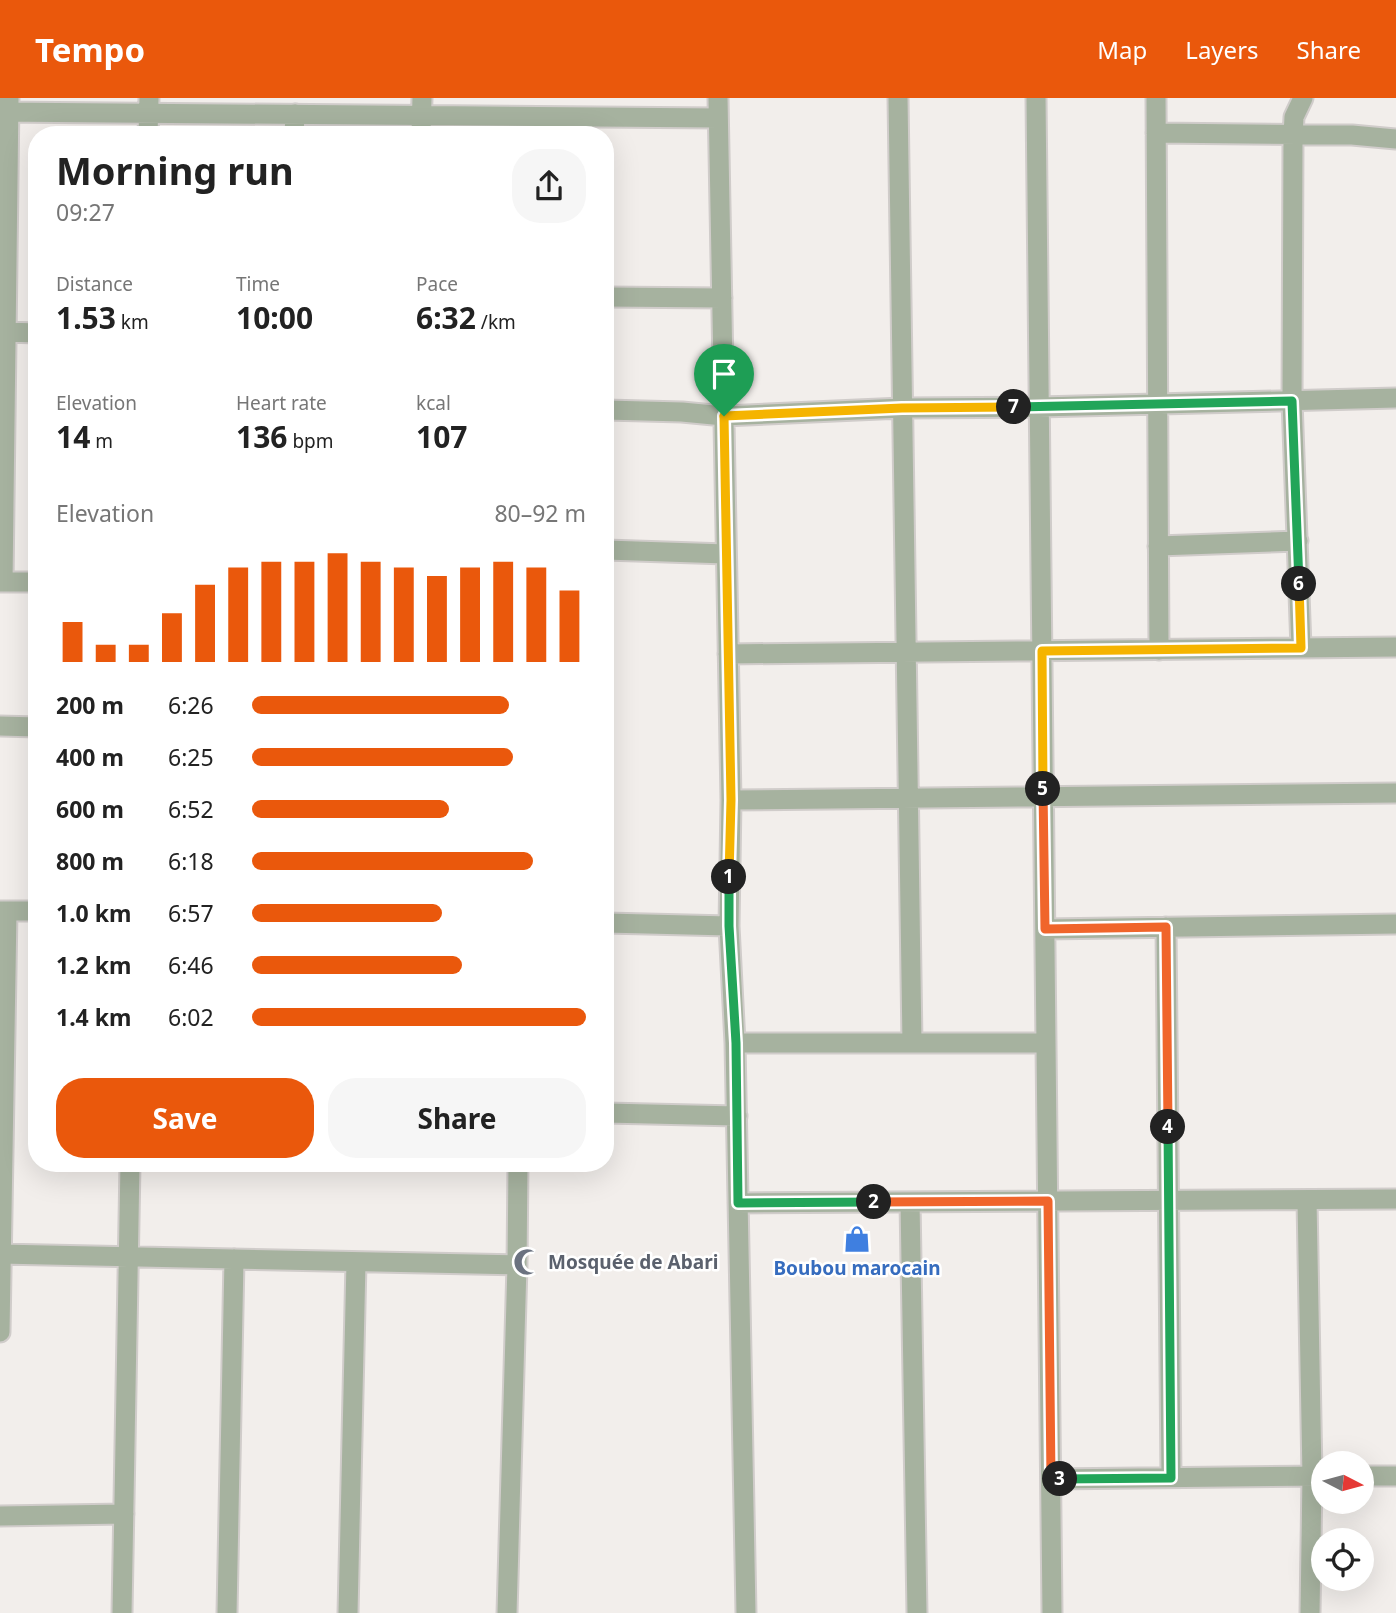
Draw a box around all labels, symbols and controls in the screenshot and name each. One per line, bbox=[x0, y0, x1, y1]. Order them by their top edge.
text: Tempo bbox=[35, 27, 145, 72]
text: Map bbox=[1097, 33, 1147, 66]
text: Layers bbox=[1185, 33, 1259, 66]
text: Share bbox=[1297, 33, 1361, 66]
text: Morning run bbox=[56, 144, 294, 196]
button: share bbox=[512, 149, 586, 223]
text: 09:27 bbox=[56, 196, 115, 228]
text: Distance bbox=[56, 271, 133, 297]
text: Time bbox=[236, 271, 280, 297]
text: Pace bbox=[416, 271, 458, 297]
text: 1.53 bbox=[56, 297, 116, 338]
text: 10:00 bbox=[236, 297, 313, 338]
text: 6:32 bbox=[416, 297, 476, 338]
text: km bbox=[116, 309, 149, 335]
text: /km bbox=[476, 309, 516, 335]
pin bbox=[694, 344, 754, 416]
icon: arrive bbox=[705, 355, 743, 393]
text: Elevation bbox=[56, 390, 137, 416]
text: Heart rate bbox=[236, 390, 327, 416]
text: kcal bbox=[416, 390, 451, 416]
pin: 7 bbox=[996, 390, 1032, 424]
text: 7 bbox=[1008, 393, 1019, 419]
text: 14 bbox=[56, 416, 90, 457]
text: 136 bbox=[236, 416, 287, 457]
text: 107 bbox=[416, 416, 467, 457]
text: m bbox=[90, 428, 113, 454]
text: bpm bbox=[287, 428, 334, 454]
text: Elevation bbox=[56, 497, 154, 529]
text: 80–92 m bbox=[494, 497, 586, 529]
pin: 6 bbox=[1282, 566, 1316, 602]
text: 6 bbox=[1293, 570, 1304, 596]
text: 200 m bbox=[56, 689, 124, 721]
text: 6:26 bbox=[168, 689, 214, 721]
text: 400 m bbox=[56, 741, 124, 773]
text: 6:25 bbox=[168, 741, 214, 773]
pin: 5 bbox=[1026, 772, 1060, 806]
text: 5 bbox=[1037, 775, 1048, 801]
text: 600 m bbox=[56, 793, 124, 825]
text: 6:52 bbox=[168, 793, 214, 825]
text: 800 m bbox=[56, 845, 124, 877]
text: 6:18 bbox=[168, 845, 214, 877]
pin: 1 bbox=[712, 860, 746, 894]
text: 1 bbox=[723, 863, 734, 889]
text: 1.0 km bbox=[56, 897, 131, 929]
text: 6:57 bbox=[168, 897, 214, 929]
text: 1.2 km bbox=[56, 949, 131, 981]
text: 6:46 bbox=[168, 949, 214, 981]
text: 1.4 km bbox=[56, 1001, 131, 1033]
text: 6:02 bbox=[168, 1001, 214, 1033]
button: Save bbox=[56, 1078, 314, 1158]
button: Share bbox=[328, 1078, 586, 1158]
pin: 4 bbox=[1150, 1110, 1186, 1144]
text: 4 bbox=[1162, 1113, 1173, 1139]
pin: 2 bbox=[856, 1184, 892, 1220]
text: 2 bbox=[868, 1188, 879, 1214]
shop icon: Boubou marocain bbox=[842, 1224, 872, 1254]
mosque icon: Mosquée de Abari bbox=[512, 1247, 542, 1277]
place label: Mosquée de Abari bbox=[548, 1249, 718, 1275]
place label: Boubou marocain bbox=[773, 1255, 941, 1281]
north arrow bbox=[1311, 1451, 1374, 1514]
map controls bbox=[1311, 1451, 1374, 1591]
pin: 3 bbox=[1042, 1462, 1078, 1496]
text: 3 bbox=[1054, 1465, 1065, 1491]
button: locate bbox=[1311, 1528, 1374, 1591]

